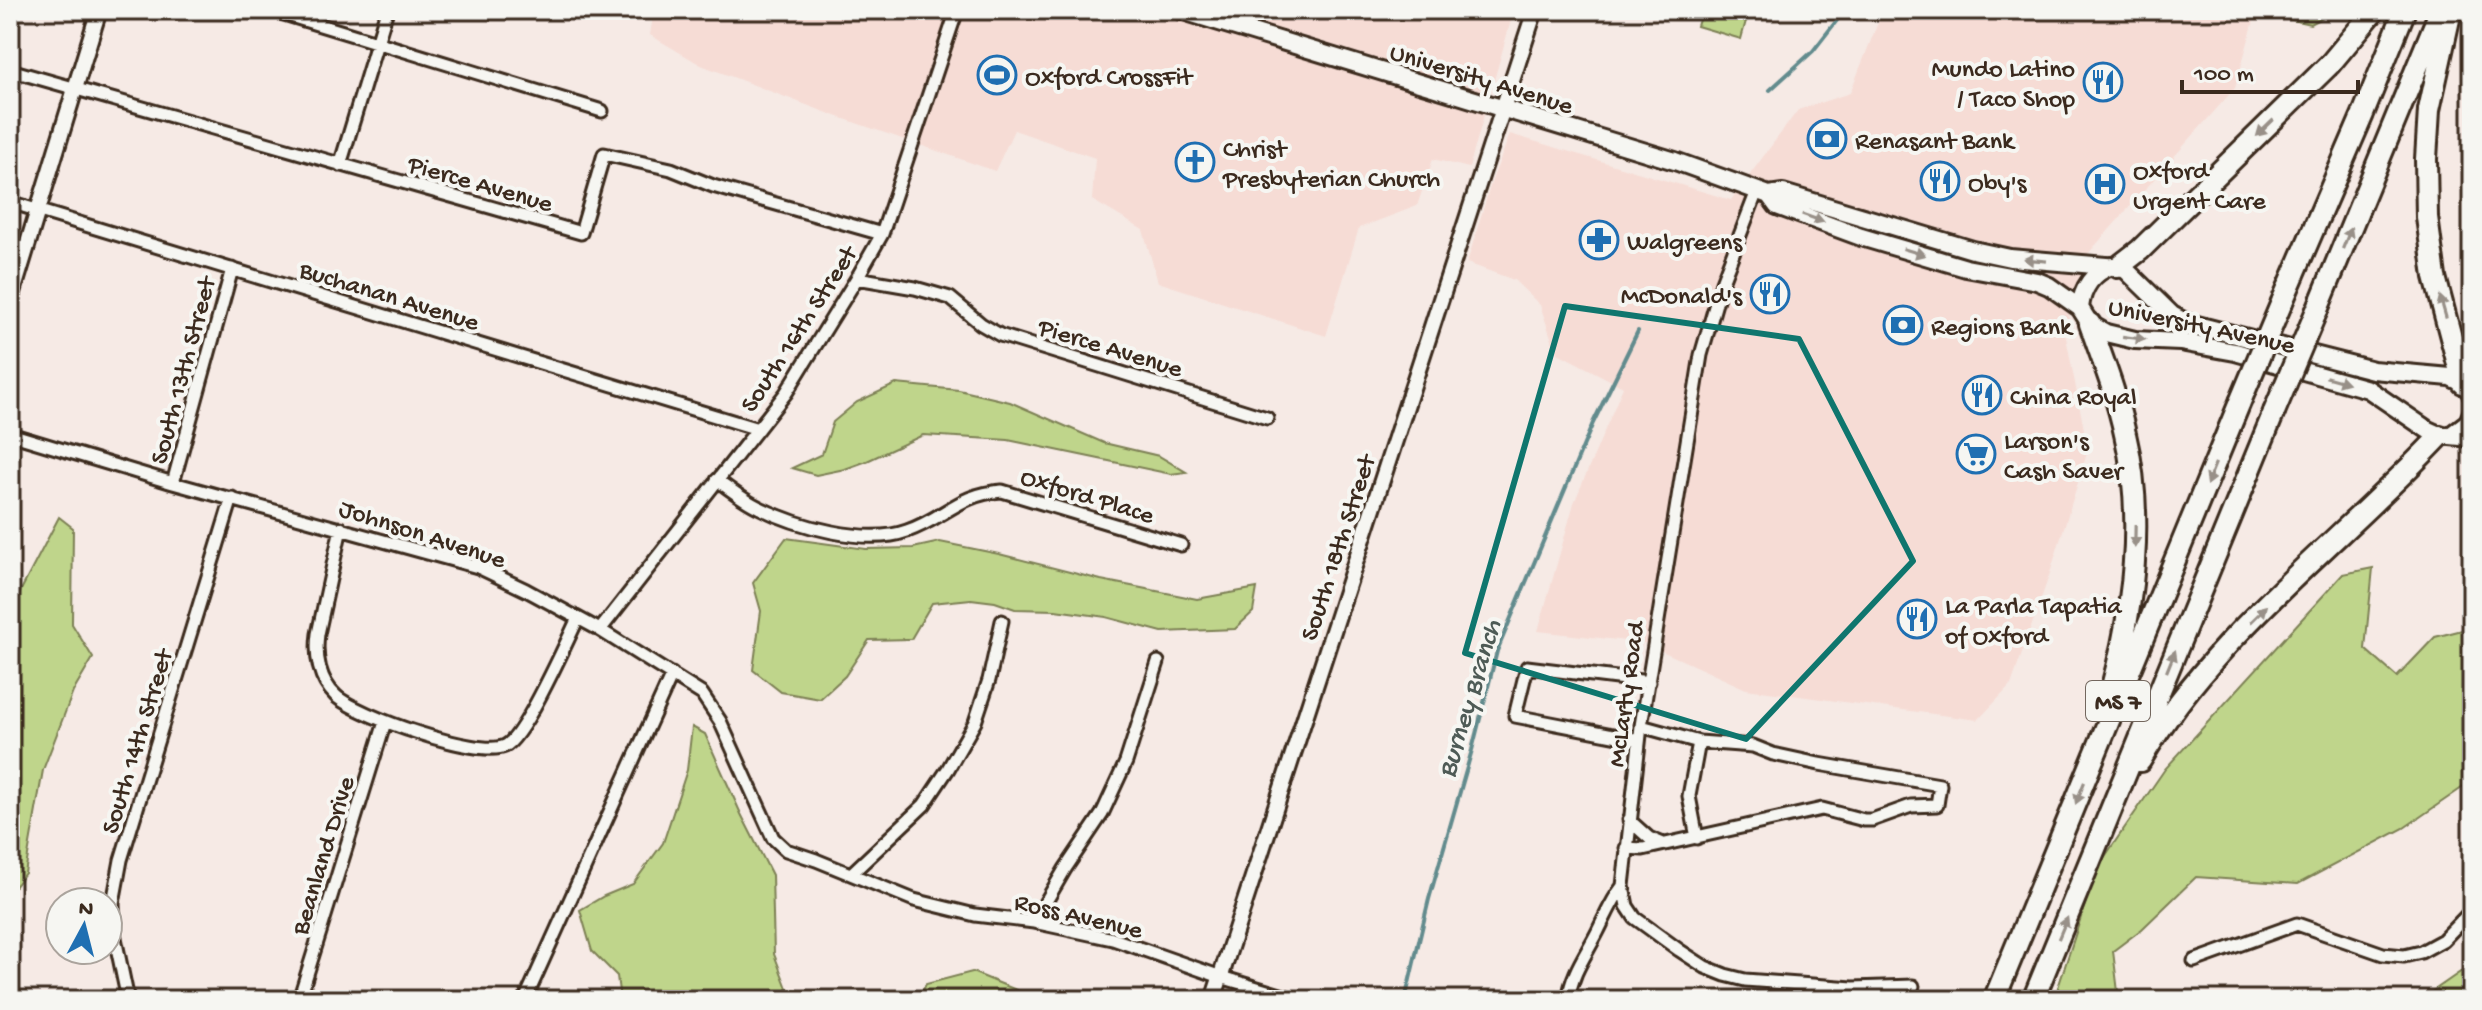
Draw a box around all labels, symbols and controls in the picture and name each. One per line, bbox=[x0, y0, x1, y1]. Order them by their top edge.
street label: University Avenue bbox=[1385, 39, 1577, 124]
scale bar bbox=[2182, 44, 2358, 94]
sports icon: Oxford CrossFit bbox=[976, 54, 1018, 96]
place label: Mundo Latino / Taco Shop bbox=[1931, 56, 2075, 117]
restaurant icon: Mundo Latino / Taco Shop bbox=[2082, 61, 2124, 103]
text: 100 m bbox=[2193, 61, 2254, 90]
place label: Oxford CrossFit bbox=[1025, 64, 1194, 95]
bank icon: Renasant Bank bbox=[1806, 118, 1848, 160]
one-way arrow bbox=[2256, 118, 2275, 137]
place label: Renasant Bank bbox=[1855, 128, 2016, 159]
place label: Christ Presbyterian Church bbox=[1222, 136, 1440, 197]
church icon: Christ Presbyterian Church bbox=[1174, 141, 1216, 183]
street label: Pierce Avenue bbox=[403, 151, 556, 222]
place label: Oxford Urgent Care bbox=[2133, 158, 2266, 219]
restaurant icon: Oby's bbox=[1919, 160, 1961, 202]
hospital icon: Oxford Urgent Care bbox=[2084, 163, 2126, 205]
place label: Oby's bbox=[1968, 170, 2028, 201]
one-way arrow bbox=[1801, 213, 1825, 225]
pharmacy icon: Walgreens bbox=[1578, 219, 1620, 261]
one-way arrow bbox=[2341, 226, 2354, 250]
place label: Walgreens bbox=[1627, 229, 1743, 260]
street label: South 16th Street bbox=[735, 239, 867, 420]
one-way arrow bbox=[1902, 246, 1926, 259]
one-way arrow bbox=[2023, 254, 2048, 267]
street label: Buchanan Avenue bbox=[294, 256, 483, 341]
street label: South 13th Street bbox=[145, 272, 226, 468]
restaurant icon: McDonald's bbox=[1749, 273, 1791, 315]
place label: McDonald's bbox=[1621, 283, 1743, 314]
street label: University Avenue bbox=[2105, 293, 2298, 363]
one-way arrow bbox=[2437, 295, 2449, 320]
bank icon: Regions Bank bbox=[1882, 304, 1924, 346]
street label: Pierce Avenue bbox=[1033, 313, 1186, 387]
place label: Regions Bank bbox=[1931, 314, 2074, 345]
one-way arrow bbox=[2121, 332, 2146, 345]
restaurant icon: China Royal bbox=[1961, 374, 2003, 416]
one-way arrow bbox=[2324, 375, 2349, 387]
place label: China Royal bbox=[2010, 384, 2137, 415]
place label: Larson's Cash Saver bbox=[2004, 428, 2126, 489]
supermarket icon: Larson's Cash Saver bbox=[1955, 433, 1997, 475]
street label: South 18th Street bbox=[1296, 449, 1386, 645]
one-way arrow bbox=[2204, 462, 2217, 486]
street label: Oxford Place bbox=[1016, 463, 1158, 533]
street label: Johnson Avenue bbox=[334, 495, 509, 578]
one-way arrow bbox=[2129, 524, 2142, 549]
place label: La Parla Tapatia of Oxford bbox=[1945, 593, 2123, 654]
restaurant icon: La Parla Tapatia of Oxford bbox=[1896, 598, 1938, 640]
one-way arrow bbox=[2249, 605, 2268, 623]
water label: Burney Branch bbox=[1432, 616, 1511, 782]
street label: McLarty Road bbox=[1603, 618, 1654, 769]
street label: South 14th Street bbox=[97, 644, 183, 838]
one-way arrow bbox=[2165, 649, 2178, 673]
road number: MS 7 bbox=[2086, 681, 2150, 721]
street label: Beanland Drive bbox=[286, 773, 364, 940]
one-way arrow bbox=[2073, 781, 2086, 804]
north arrow bbox=[44, 886, 124, 966]
street label: Ross Avenue bbox=[1011, 889, 1146, 948]
text: N bbox=[77, 896, 95, 924]
one-way arrow bbox=[2056, 916, 2069, 940]

